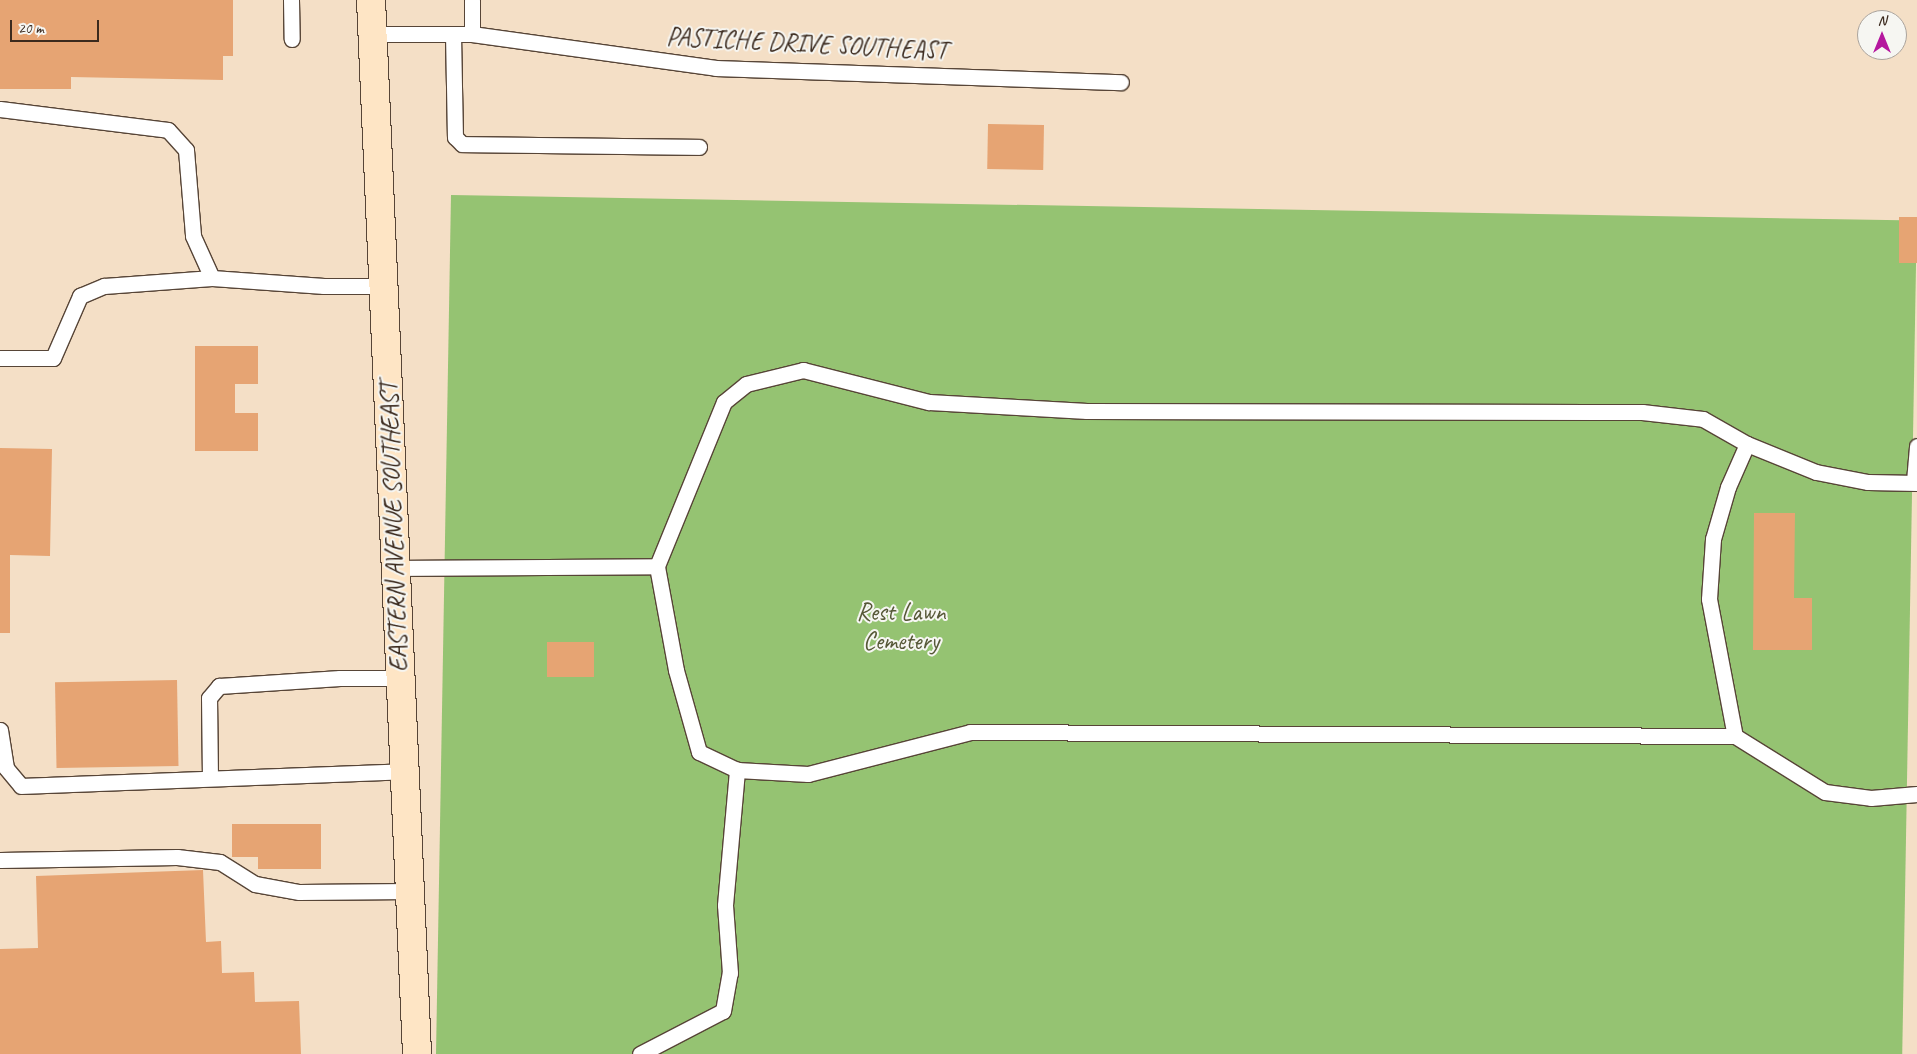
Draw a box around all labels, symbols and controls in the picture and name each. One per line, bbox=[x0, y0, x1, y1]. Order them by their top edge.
scale bar bbox=[12, 10, 101, 42]
north arrow bbox=[1857, 10, 1907, 60]
text: N bbox=[1878, 12, 1886, 29]
text: 20 m bbox=[18, 19, 44, 38]
street label: PASTICHE DRIVE SOUTHEAST bbox=[666, 22, 948, 66]
street label: EASTERN AVENUE SOUTHEAST bbox=[374, 382, 414, 672]
park label: Rest Lawn Cemetery bbox=[856, 598, 946, 657]

